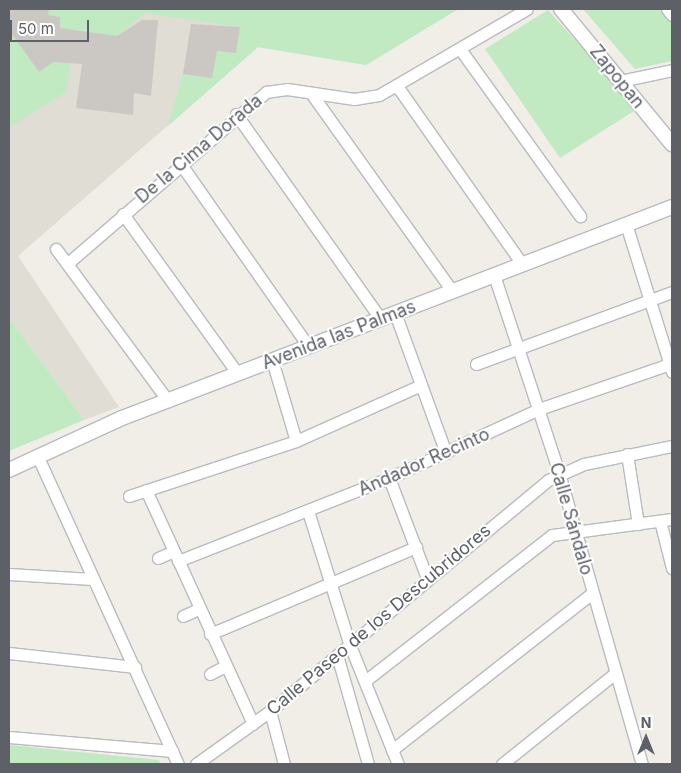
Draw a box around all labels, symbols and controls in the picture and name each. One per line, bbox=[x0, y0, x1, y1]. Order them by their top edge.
scale bar bbox=[12, 10, 91, 42]
text: 50 m bbox=[18, 19, 54, 38]
street label: Zapopan bbox=[585, 41, 649, 113]
street label: De la Cima Dorada bbox=[131, 90, 267, 208]
street label: Avenida las Palmas bbox=[259, 296, 419, 374]
street label: Andador Recinto bbox=[355, 423, 493, 501]
street label: Calle Sándalo bbox=[545, 460, 597, 578]
street label: Calle Paseo de los Descubridores bbox=[263, 520, 495, 720]
north arrow bbox=[621, 713, 671, 763]
text: N bbox=[641, 714, 651, 731]

